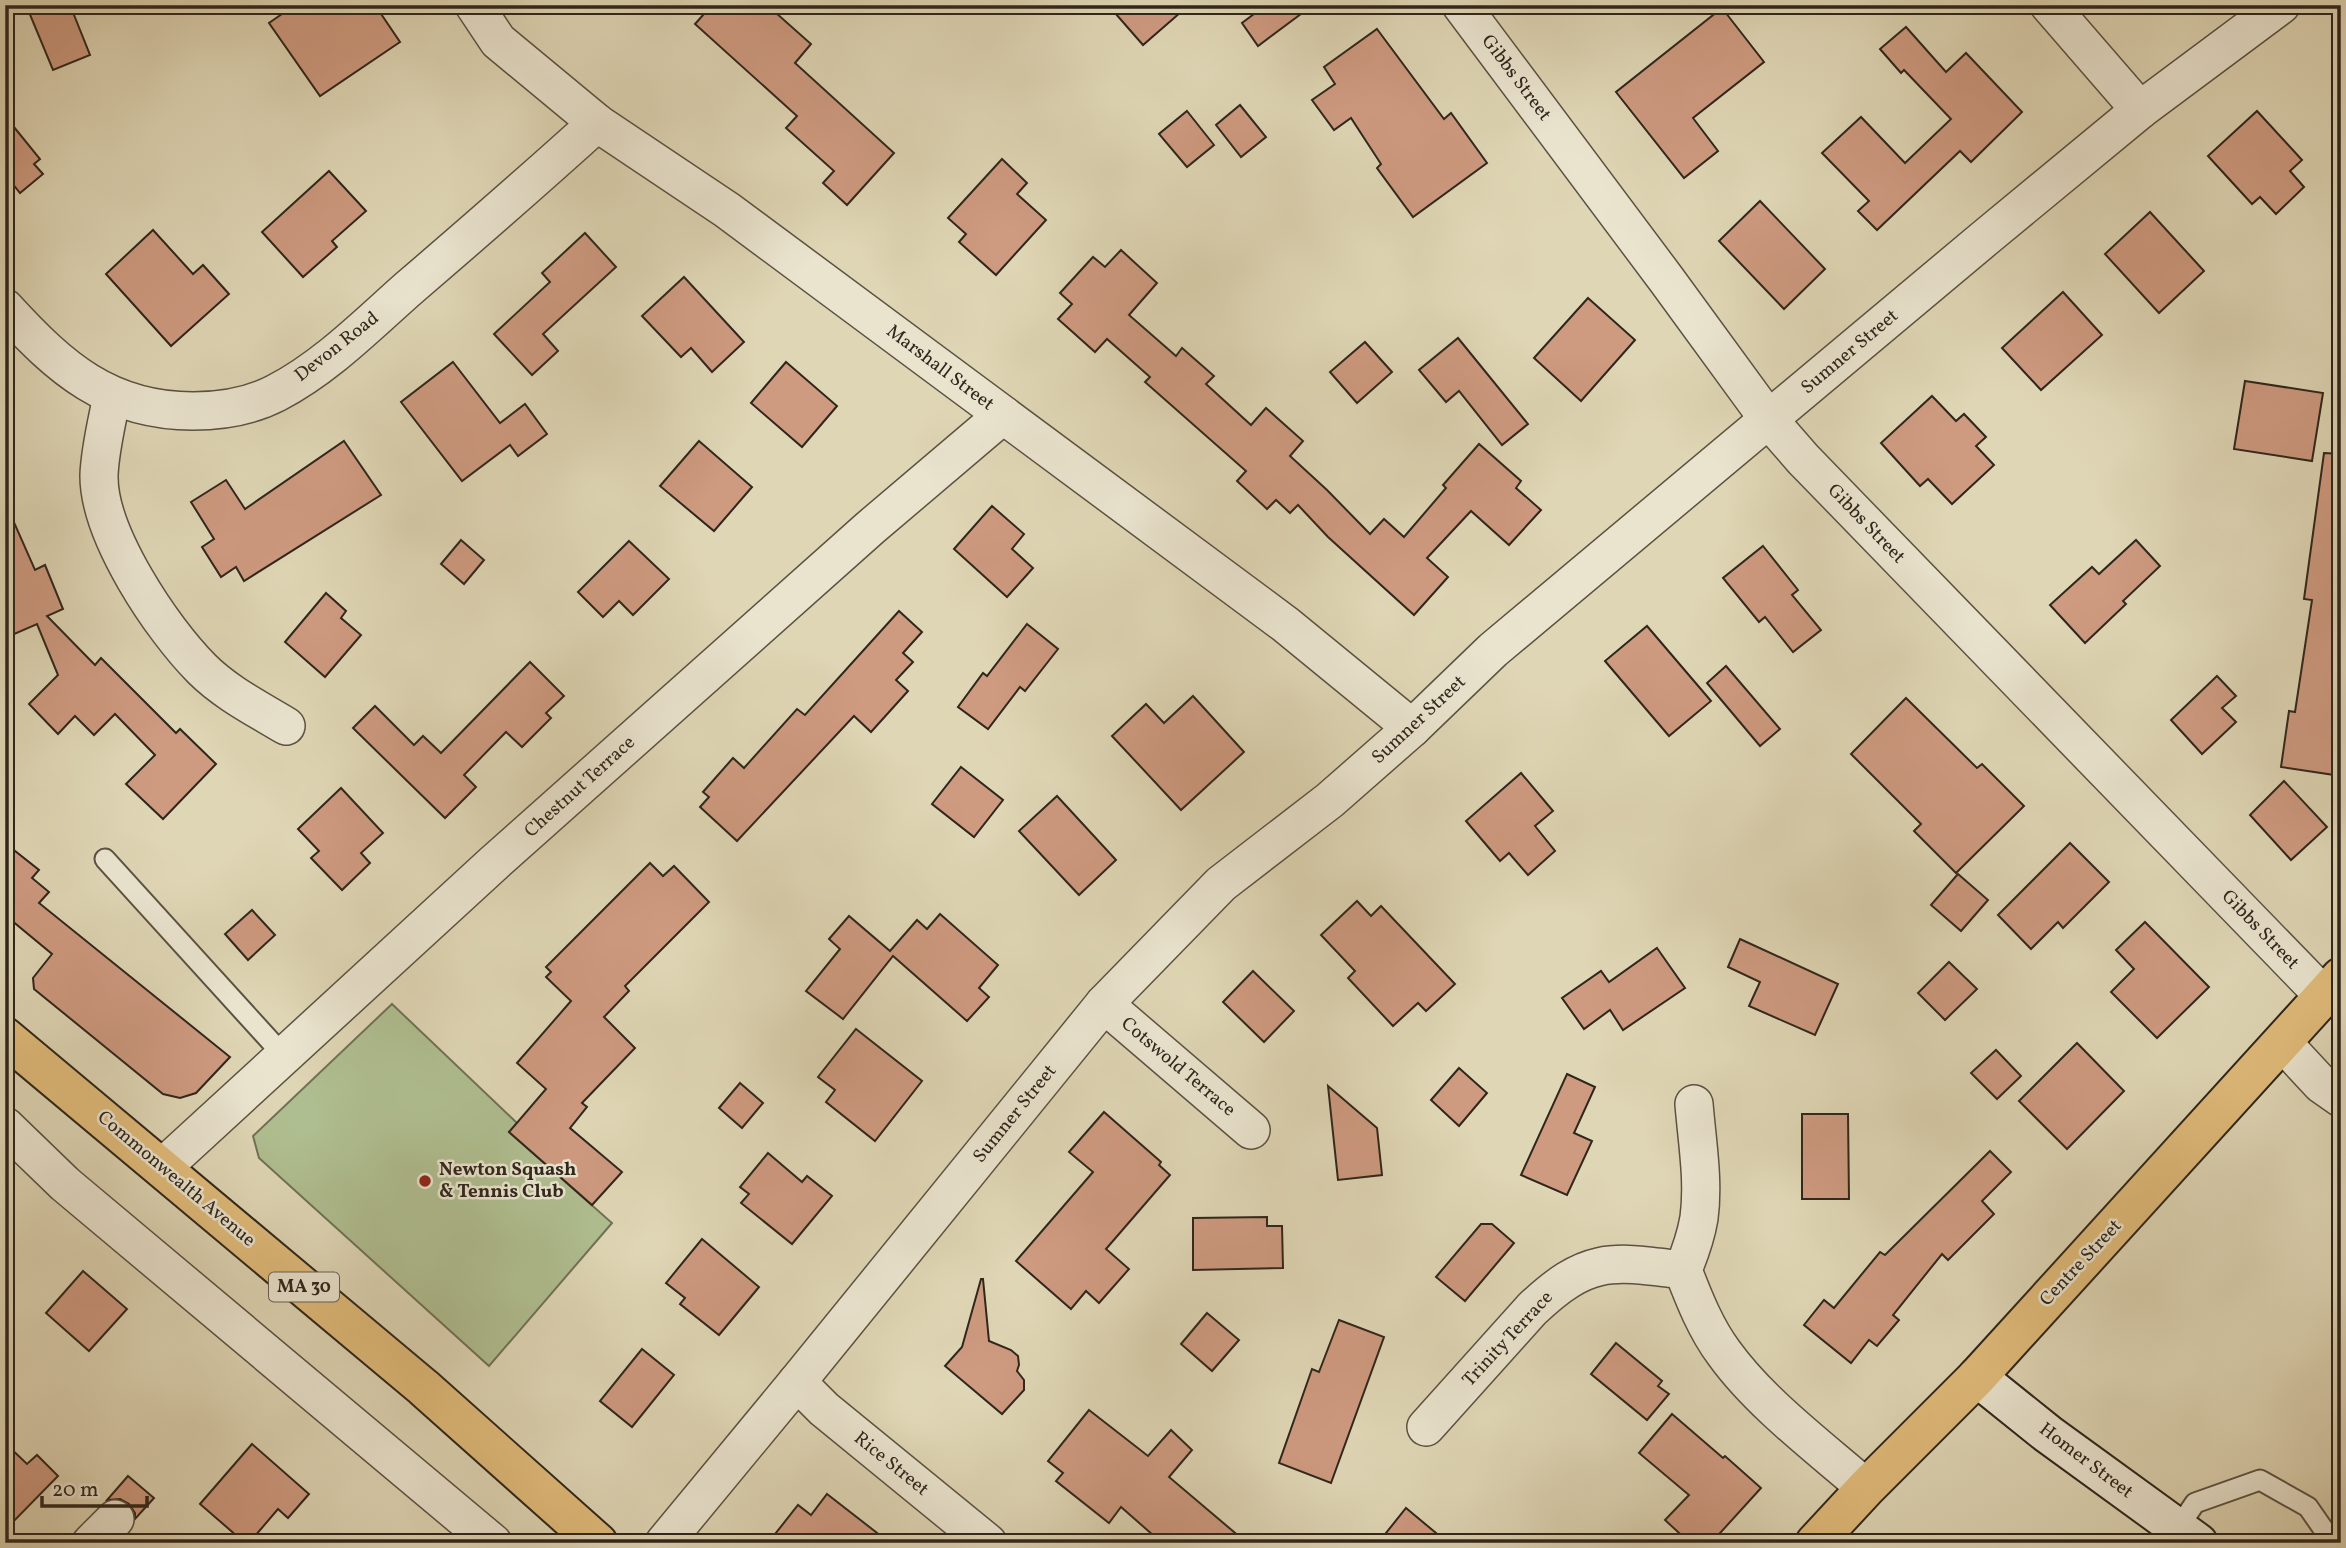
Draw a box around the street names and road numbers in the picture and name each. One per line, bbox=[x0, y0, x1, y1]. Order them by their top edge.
street label: Gibbs Street bbox=[1475, 29, 1557, 127]
street label: Sumner Street bbox=[1796, 303, 1905, 401]
street label: Devon Road bbox=[289, 306, 385, 388]
street label: Marshall Street bbox=[881, 319, 1000, 417]
street label: Gibbs Street bbox=[1821, 478, 1911, 570]
street label: Sumner Street bbox=[1366, 669, 1472, 770]
street label: Chestnut Terrace bbox=[519, 730, 641, 844]
street label: Gibbs Street bbox=[2215, 884, 2305, 976]
street label: Cotswold Terrace bbox=[1115, 1011, 1241, 1123]
street label: Sumner Street bbox=[967, 1059, 1063, 1169]
street label: Commonwealth Avenue bbox=[91, 1105, 261, 1253]
street label: Centre Street bbox=[2034, 1214, 2128, 1312]
road number: MA 30 bbox=[269, 1272, 339, 1302]
street label: Trinity Terrace bbox=[1457, 1285, 1559, 1393]
street label: Homer Street bbox=[2034, 1417, 2139, 1505]
street label: Rice Street bbox=[848, 1426, 934, 1503]

